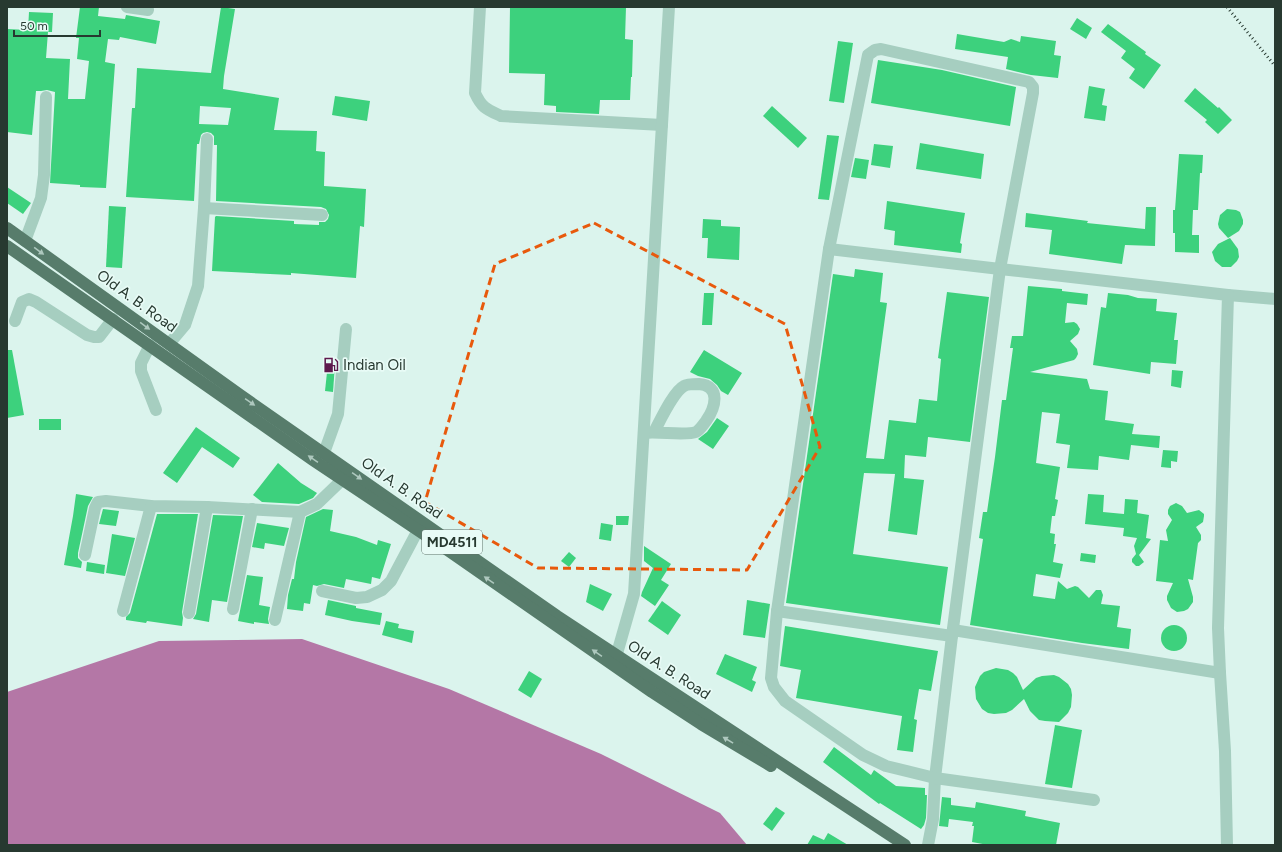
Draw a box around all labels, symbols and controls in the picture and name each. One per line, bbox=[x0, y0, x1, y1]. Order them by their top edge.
scale bar bbox=[14, 12, 100, 38]
text: 50 m bbox=[20, 19, 48, 33]
one-way arrow bbox=[33, 247, 44, 255]
street label: Old A. B. Road bbox=[93, 266, 181, 336]
one-way arrow bbox=[139, 322, 150, 330]
fuel station icon: Indian Oil bbox=[322, 356, 340, 374]
place label: Indian Oil bbox=[343, 356, 406, 374]
one-way arrow bbox=[245, 398, 256, 406]
street label: Old A. B. Road bbox=[358, 453, 446, 523]
one-way arrow bbox=[307, 455, 318, 463]
one-way arrow bbox=[352, 472, 362, 480]
road number: MD4511 bbox=[422, 530, 482, 554]
one-way arrow bbox=[484, 576, 495, 584]
street label: Old A. B. Road bbox=[624, 637, 714, 703]
one-way arrow bbox=[591, 649, 602, 657]
one-way arrow bbox=[722, 737, 734, 744]

